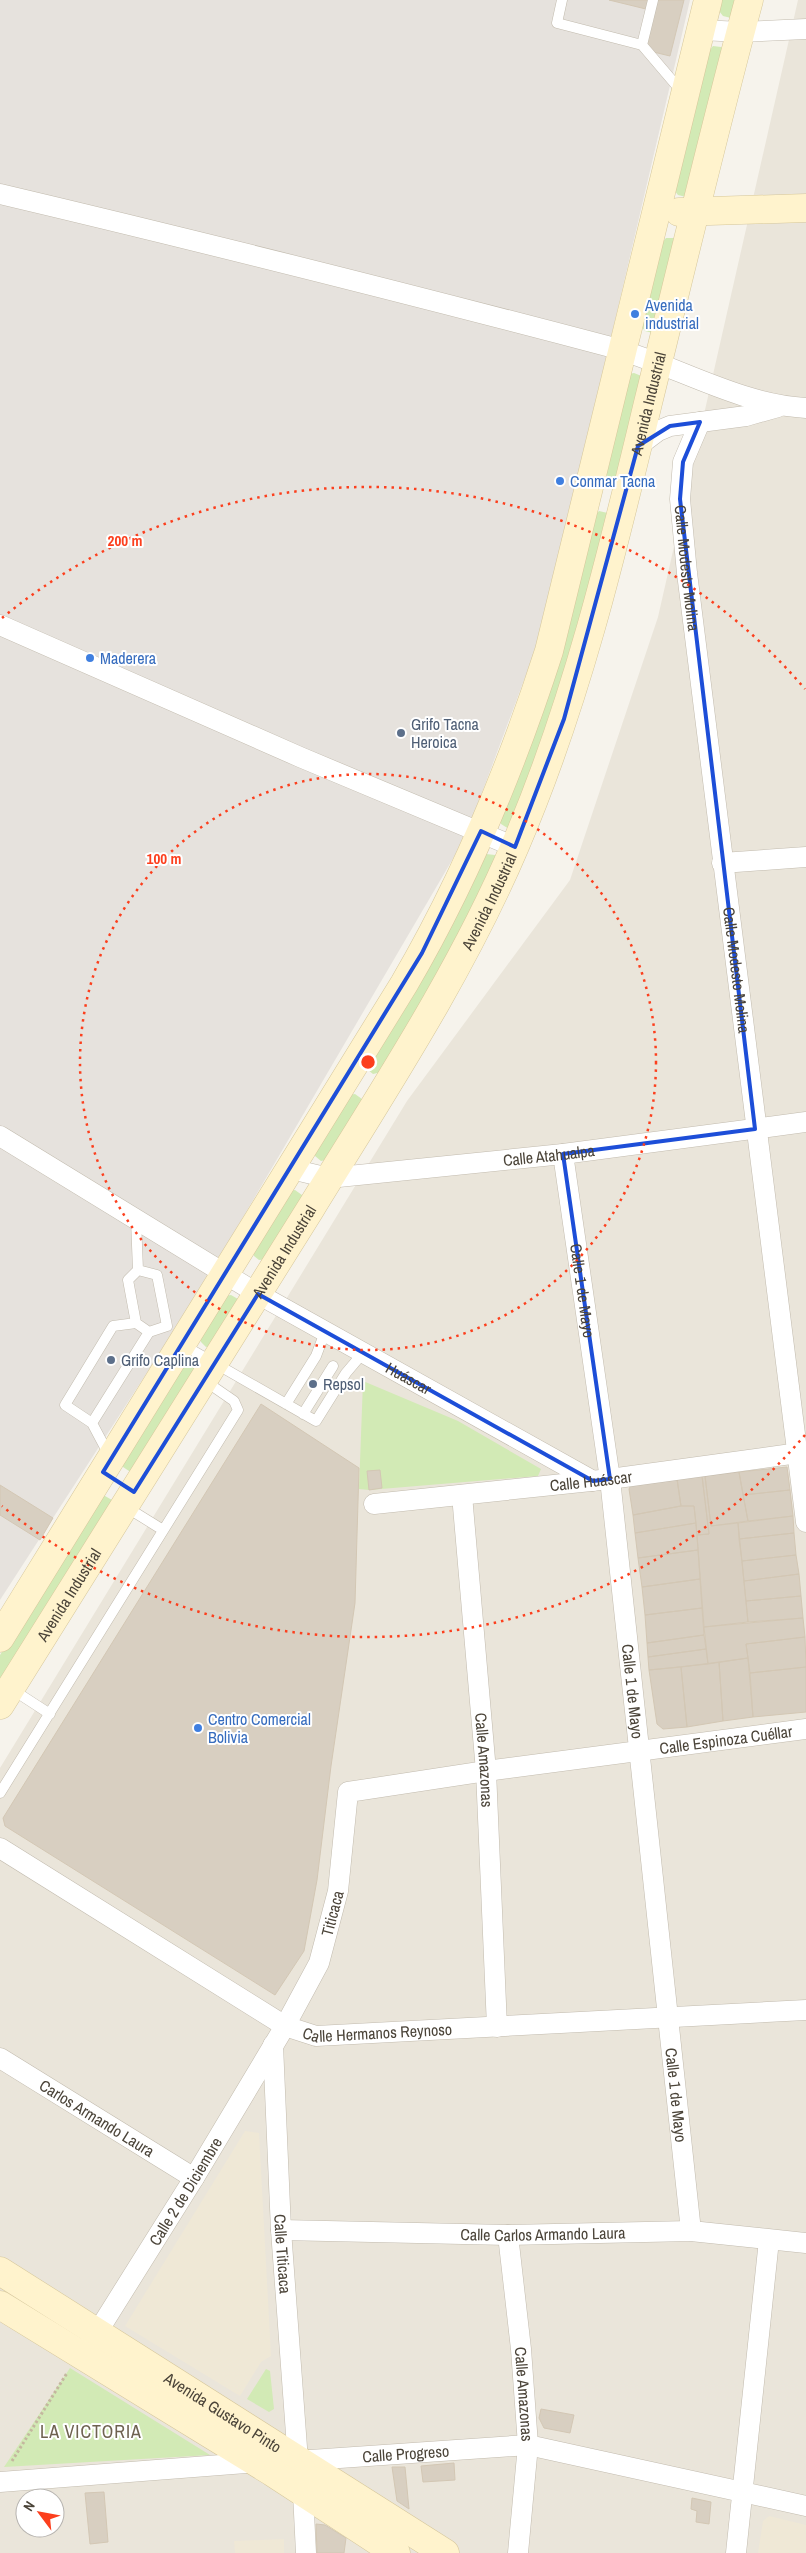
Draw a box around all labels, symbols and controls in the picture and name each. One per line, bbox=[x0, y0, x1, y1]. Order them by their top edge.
place label: Avenida industrial bbox=[644, 294, 699, 334]
marker: Avenida industrial bbox=[629, 308, 641, 320]
street label: Avenida Industrial bbox=[625, 349, 671, 458]
place label: Conmar Tacna bbox=[570, 470, 656, 492]
marker: Conmar Tacna bbox=[554, 475, 566, 487]
street label: Calle Modesto Molina bbox=[670, 504, 705, 633]
text: 200 m bbox=[108, 530, 142, 551]
place label: Maderera bbox=[100, 647, 157, 669]
marker: Maderera bbox=[84, 652, 96, 664]
place label: Grifo Tacna Heroica bbox=[411, 713, 480, 753]
marker: Grifo Tacna Heroica bbox=[395, 727, 407, 739]
text: 100 m bbox=[147, 848, 181, 869]
street label: Avenida Industrial bbox=[455, 849, 522, 955]
street label: Calle Modesto Molina bbox=[718, 906, 756, 1035]
centre of rings bbox=[359, 1053, 377, 1071]
street label: Calle Atahualpa bbox=[502, 1139, 597, 1171]
street label: Avenida Industrial bbox=[246, 1201, 321, 1303]
street label: Calle 1 de Mayo bbox=[565, 1242, 600, 1339]
place label: Grifo Caplina bbox=[121, 1349, 200, 1371]
marker: Grifo Caplina bbox=[105, 1354, 117, 1366]
street label: Huáscar bbox=[382, 1357, 436, 1400]
place label: Repsol bbox=[323, 1373, 364, 1395]
marker: Repsol bbox=[307, 1378, 319, 1390]
street label: Calle Huáscar bbox=[549, 1465, 634, 1496]
street label: Avenida Industrial bbox=[31, 1544, 106, 1646]
street label: Calle 1 de Mayo bbox=[617, 1643, 649, 1740]
place label: Centro Comercial Bolivia bbox=[208, 1708, 311, 1748]
street label: Calle Amazonas bbox=[470, 1712, 499, 1808]
street label: Calle Espinoza Cuéllar bbox=[658, 1720, 794, 1759]
marker: Centro Comercial Bolivia bbox=[192, 1722, 204, 1734]
street label: Titicaca bbox=[316, 1887, 349, 1939]
street label: Calle Hermanos Reynoso bbox=[300, 2018, 453, 2048]
street label: Calle 1 de Mayo bbox=[660, 2047, 692, 2143]
street label: Carlos Armando Laura bbox=[35, 2074, 159, 2162]
street label: Calle 2 de Diciembre bbox=[144, 2133, 227, 2250]
street label: Calle Titicaca bbox=[269, 2213, 297, 2295]
street label: Calle Carlos Armando Laura bbox=[460, 2221, 626, 2246]
street label: Calle Amazonas bbox=[510, 2346, 539, 2442]
street label: Avenida Gustavo Pinto bbox=[159, 2366, 286, 2458]
district label: LA VICTORIA bbox=[40, 2419, 142, 2444]
street label: Calle Progreso bbox=[362, 2439, 450, 2467]
north arrow bbox=[15, 2488, 65, 2538]
text: N bbox=[19, 2498, 39, 2514]

